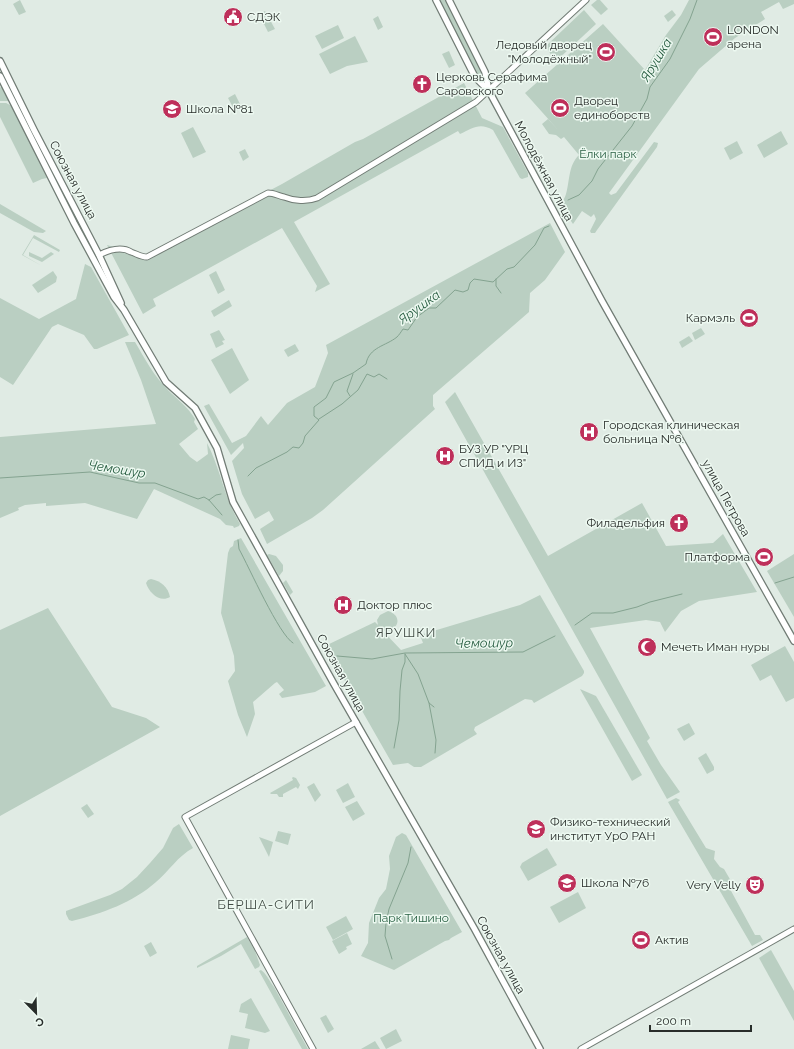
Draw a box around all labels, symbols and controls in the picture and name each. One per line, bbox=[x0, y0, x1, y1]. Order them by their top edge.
public building icon: СДЭК bbox=[222, 6, 244, 28]
place label: СДЭК bbox=[247, 10, 281, 24]
place label: LONDON арена bbox=[727, 23, 779, 51]
sports icon: LONDON арена bbox=[702, 26, 724, 48]
water label: Ярушка bbox=[637, 36, 675, 84]
place label: Ледовый дворец "Молодёжный" bbox=[495, 38, 592, 66]
sports icon: Ледовый дворец "Молодёжный" bbox=[595, 41, 617, 63]
place label: Церковь Серафима Саровского bbox=[436, 70, 547, 98]
church icon: Церковь Серафима Саровского bbox=[411, 73, 433, 95]
place label: Дворец единоборств bbox=[574, 94, 650, 122]
sports icon: Дворец единоборств bbox=[549, 97, 571, 119]
school or university icon: Школа №81 bbox=[161, 98, 183, 120]
place label: Школа №81 bbox=[186, 102, 253, 116]
street label: Молодёжная улица bbox=[512, 119, 576, 223]
street label: Союзная улица bbox=[46, 138, 100, 222]
park label: Ёлки парк bbox=[579, 147, 637, 161]
water label: Ярушка bbox=[395, 287, 443, 327]
sports icon: Кармэль bbox=[738, 307, 760, 329]
place label: Кармэль bbox=[686, 311, 735, 325]
place label: Городская клиническая больница №6. bbox=[603, 418, 740, 446]
hospital icon: Городская клиническая больница №6. bbox=[578, 421, 600, 443]
place label: БУЗ УР "УРЦ СПИД и ИЗ" bbox=[459, 442, 529, 470]
hospital icon: БУЗ УР "УРЦ СПИД и ИЗ" bbox=[434, 445, 456, 467]
water label: Чемошур bbox=[87, 457, 147, 481]
street label: улица Петрова bbox=[699, 457, 753, 539]
church icon: Филадельфия bbox=[668, 512, 690, 534]
place label: Филадельфия bbox=[586, 516, 665, 530]
sports icon: Платформа bbox=[753, 546, 775, 568]
place label: Платформа bbox=[685, 550, 750, 564]
hospital icon: Доктор плюс bbox=[332, 594, 354, 616]
place label: Доктор плюс bbox=[357, 598, 433, 612]
district label: ЯРУШКИ bbox=[376, 625, 436, 640]
street label: Союзная улица bbox=[314, 632, 368, 714]
water label: Чемошур bbox=[455, 635, 513, 651]
mosque icon: Мечеть Иман нуры bbox=[636, 636, 658, 658]
place label: Мечеть Иман нуры bbox=[661, 640, 769, 654]
place label: Физико-технический институт УрО РАН bbox=[550, 815, 670, 843]
school or university icon: Физико-технический институт УрО РАН bbox=[525, 818, 547, 840]
school or university icon: Школа №76 bbox=[556, 872, 578, 894]
theatre icon: Very Velly bbox=[744, 874, 766, 896]
place label: Школа №76 bbox=[581, 876, 649, 890]
place label: Very Velly bbox=[686, 878, 741, 892]
district label: БЕРША-СИТИ bbox=[217, 897, 315, 912]
park label: Парк Тишино bbox=[373, 911, 449, 925]
street label: Союзная улица bbox=[474, 914, 528, 996]
sports icon: Актив bbox=[630, 929, 652, 951]
place label: Актив bbox=[655, 933, 689, 947]
north arrow bbox=[16, 993, 56, 1033]
scale bar bbox=[650, 1007, 751, 1033]
text: С bbox=[33, 1014, 46, 1029]
text: 200 m bbox=[656, 1014, 691, 1028]

